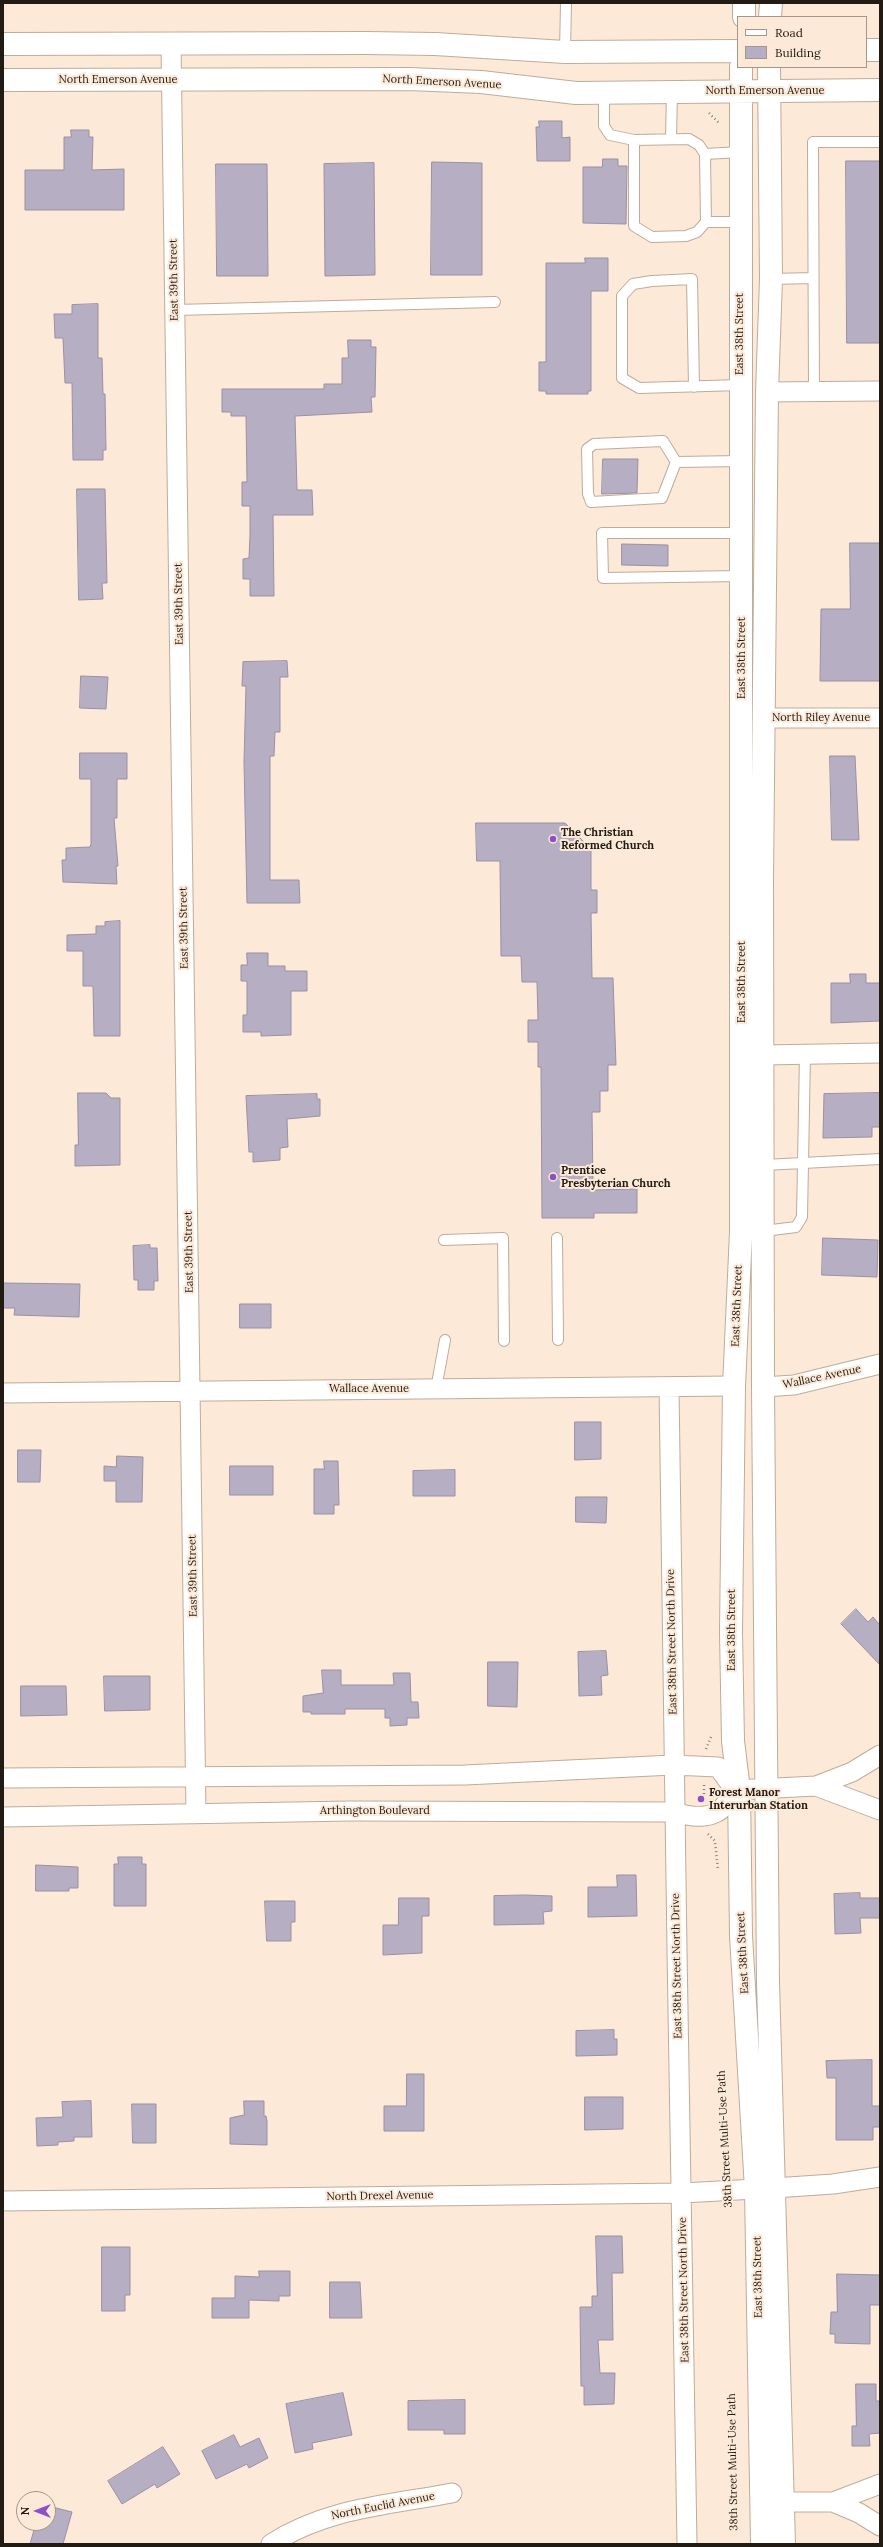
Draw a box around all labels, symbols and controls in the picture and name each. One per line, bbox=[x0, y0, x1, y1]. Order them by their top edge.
legend bbox=[737, 16, 867, 68]
text: Road bbox=[775, 25, 803, 40]
text: Building bbox=[775, 45, 821, 60]
street label: North Emerson Avenue bbox=[382, 72, 502, 92]
street label: North Emerson Avenue bbox=[58, 73, 178, 87]
street label: North Emerson Avenue bbox=[705, 84, 825, 98]
street label: East 39th Street bbox=[167, 239, 181, 321]
street label: East 38th Street bbox=[733, 293, 747, 375]
street label: East 39th Street bbox=[172, 563, 186, 645]
street label: East 38th Street bbox=[735, 617, 749, 699]
street label: North Riley Avenue bbox=[772, 711, 870, 725]
place label: The Christian Reformed Church bbox=[561, 826, 654, 852]
marker: The Christian Reformed Church bbox=[548, 834, 558, 844]
street label: East 39th Street bbox=[177, 887, 191, 969]
street label: East 38th Street bbox=[735, 941, 749, 1023]
place label: Prentice Presbyterian Church bbox=[561, 1164, 671, 1190]
marker: Prentice Presbyterian Church bbox=[548, 1172, 558, 1182]
street label: East 39th Street bbox=[182, 1211, 196, 1293]
street label: East 38th Street bbox=[729, 1265, 745, 1347]
street label: Wallace Avenue bbox=[782, 1362, 862, 1392]
street label: Wallace Avenue bbox=[329, 1382, 409, 1396]
street label: East 39th Street bbox=[186, 1535, 200, 1617]
street label: East 38th Street North Drive bbox=[664, 1569, 680, 1715]
street label: East 38th Street bbox=[725, 1589, 739, 1671]
place label: Forest Manor Interurban Station bbox=[709, 1786, 808, 1812]
marker: Forest Manor Interurban Station bbox=[696, 1794, 706, 1804]
street label: Arthington Boulevard bbox=[320, 1804, 430, 1818]
street label: East 38th Street North Drive bbox=[669, 1893, 685, 2039]
street label: East 38th Street bbox=[734, 1912, 752, 1994]
street label: 38th Street Multi-Use Path bbox=[715, 2070, 735, 2208]
street label: North Drexel Avenue bbox=[326, 2188, 434, 2204]
street label: East 38th Street North Drive bbox=[676, 2217, 692, 2363]
street label: East 38th Street bbox=[751, 2236, 765, 2318]
street label: 38th Street Multi-Use Path bbox=[725, 2393, 741, 2531]
street label: North Euclid Avenue bbox=[330, 2489, 436, 2523]
north arrow bbox=[16, 2491, 56, 2531]
text: N bbox=[18, 2507, 32, 2515]

